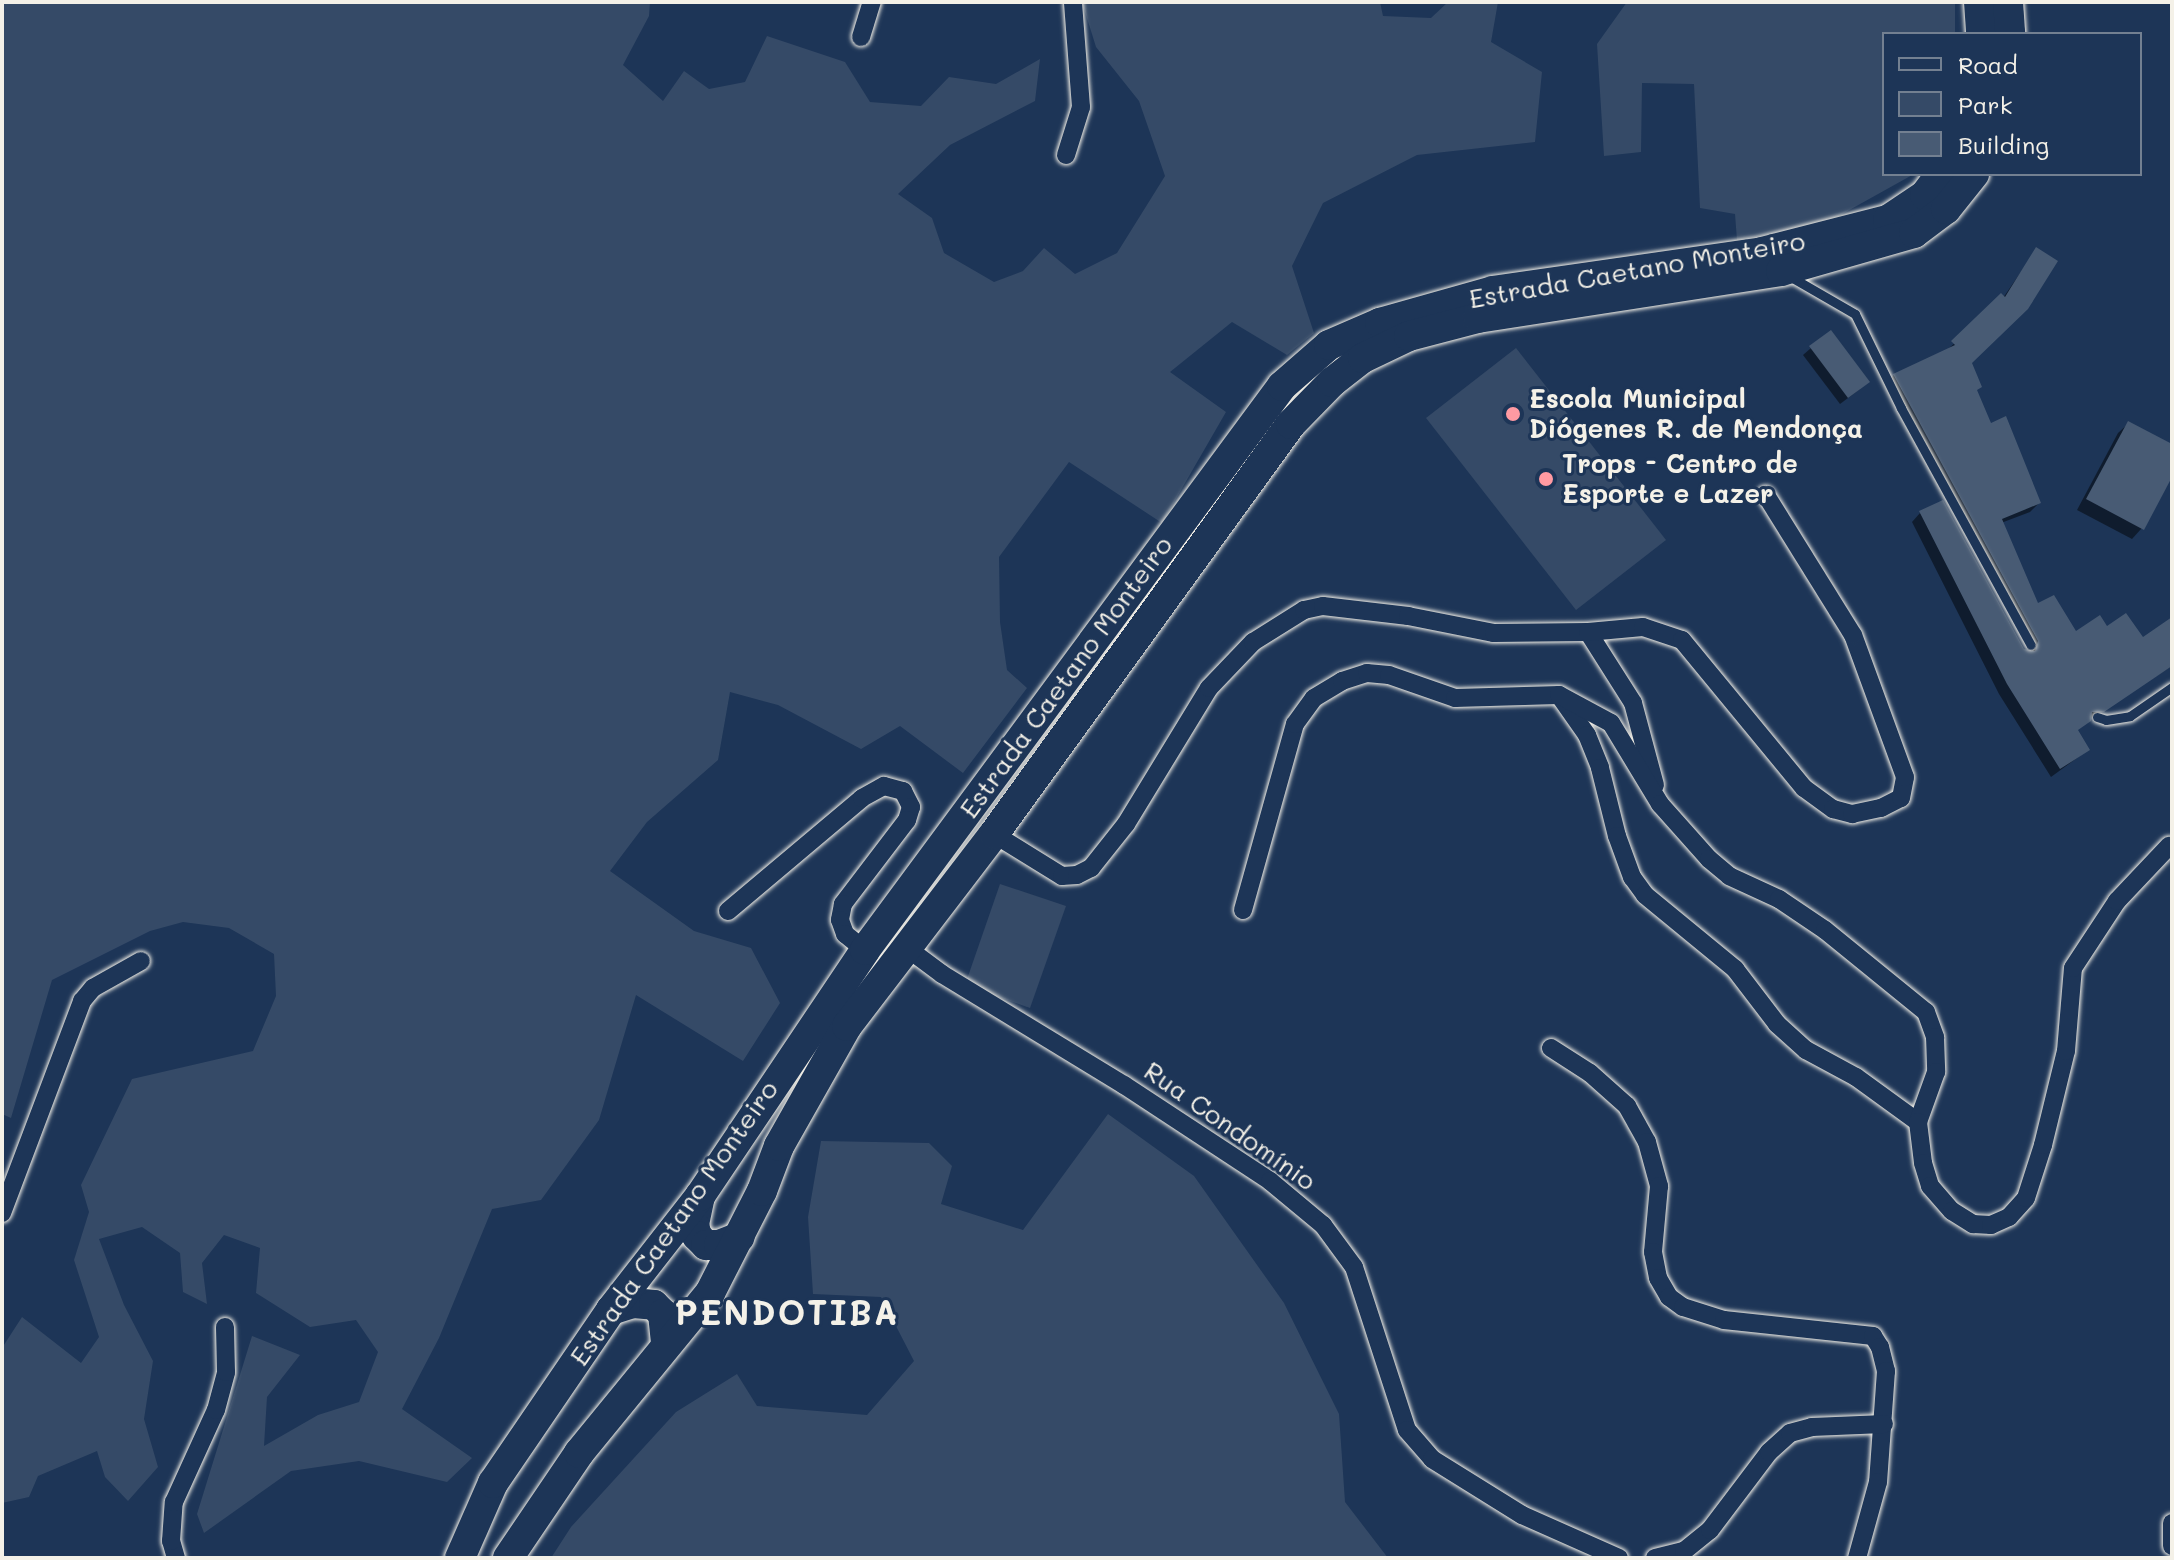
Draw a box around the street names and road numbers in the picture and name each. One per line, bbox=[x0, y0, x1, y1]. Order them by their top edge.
street label: Estrada Caetano Monteiro bbox=[1467, 225, 1807, 315]
street label: Estrada Caetano Monteiro bbox=[953, 530, 1179, 824]
street label: Rua Condomínio bbox=[1138, 1055, 1322, 1197]
street label: Estrada Caetano Monteiro bbox=[564, 1075, 784, 1371]

